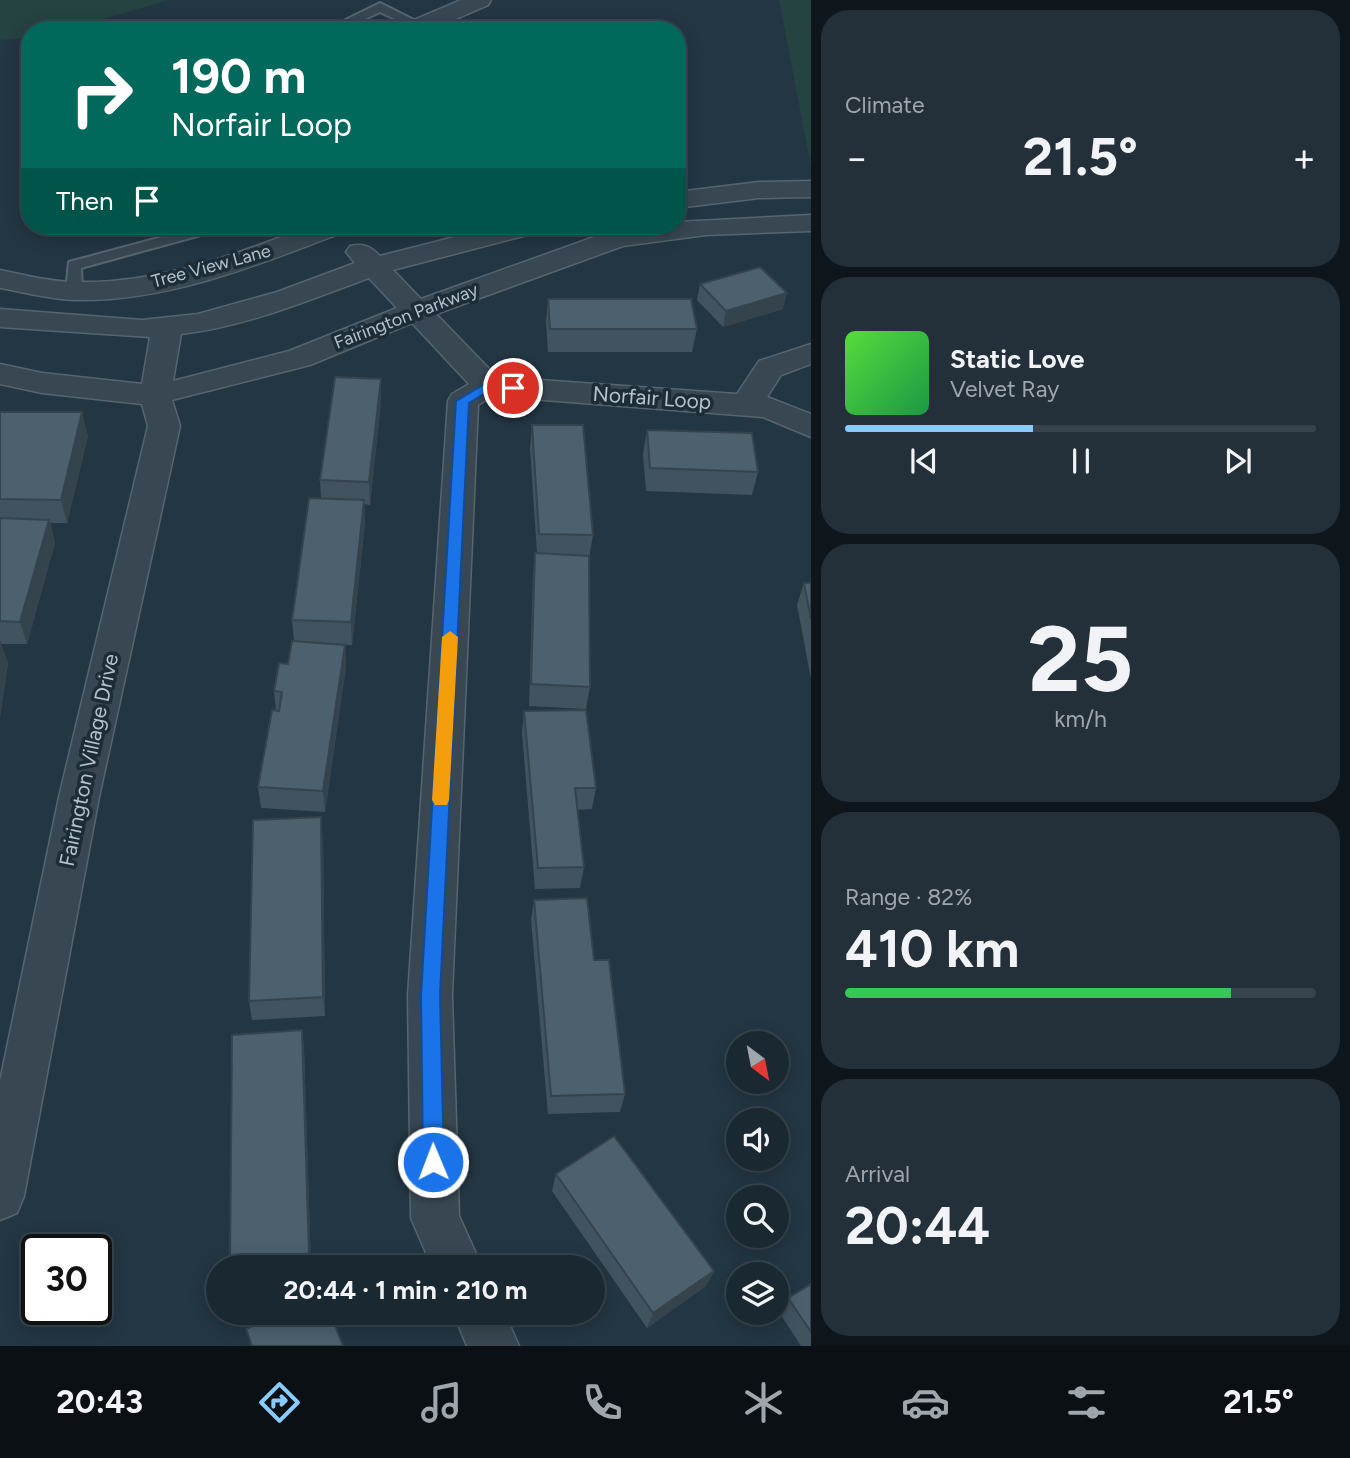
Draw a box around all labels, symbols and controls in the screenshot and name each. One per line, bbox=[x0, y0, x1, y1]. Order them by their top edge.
text: 190 m bbox=[171, 46, 306, 105]
icon: right bbox=[56, 49, 147, 140]
text: Climate bbox=[845, 91, 924, 119]
text: Norfair Loop bbox=[171, 106, 352, 144]
text: 21.5° bbox=[1023, 126, 1138, 188]
text: − bbox=[845, 135, 869, 181]
text: + bbox=[1292, 135, 1316, 181]
icon: arrive bbox=[128, 182, 166, 220]
text: Then bbox=[56, 185, 114, 217]
street label: Tree View Lane bbox=[149, 239, 273, 292]
street label: Fairington Parkway bbox=[331, 278, 482, 354]
text: Static Love bbox=[950, 343, 1084, 375]
pin bbox=[483, 358, 543, 418]
icon: arrive bbox=[494, 369, 532, 407]
text: Velvet Ray bbox=[950, 375, 1059, 403]
street label: Norfair Loop bbox=[592, 381, 712, 414]
icon: previous bbox=[905, 442, 943, 480]
icon: pause bbox=[1062, 442, 1100, 480]
icon: next bbox=[1219, 442, 1257, 480]
text: 25 bbox=[1028, 605, 1133, 714]
street label: Fairington Village Drive bbox=[54, 651, 123, 869]
text: km/h bbox=[1054, 705, 1107, 733]
text: Range · 82% bbox=[845, 883, 972, 911]
text: 410 km bbox=[845, 918, 1019, 980]
north arrow bbox=[726, 1031, 789, 1094]
map controls bbox=[726, 1031, 789, 1325]
button: sound bbox=[726, 1108, 789, 1171]
position arrow bbox=[396, 1125, 470, 1199]
text: Arrival bbox=[845, 1160, 910, 1188]
button: search bbox=[726, 1185, 789, 1248]
text: 20:44 bbox=[845, 1195, 990, 1257]
speed limit sign: 30 bbox=[21, 1234, 112, 1325]
button: layers bbox=[726, 1262, 789, 1325]
text: 20:44 · 1 min · 210 m bbox=[283, 1274, 528, 1306]
icon: directions bbox=[255, 1378, 304, 1427]
icon: music bbox=[417, 1378, 466, 1427]
icon: phone bbox=[578, 1378, 627, 1427]
icon: climate bbox=[739, 1378, 788, 1427]
icon: car bbox=[901, 1378, 950, 1427]
icon: filters bbox=[1062, 1378, 1111, 1427]
text: 20:43 bbox=[56, 1383, 143, 1421]
text: 21.5° bbox=[1223, 1383, 1294, 1421]

